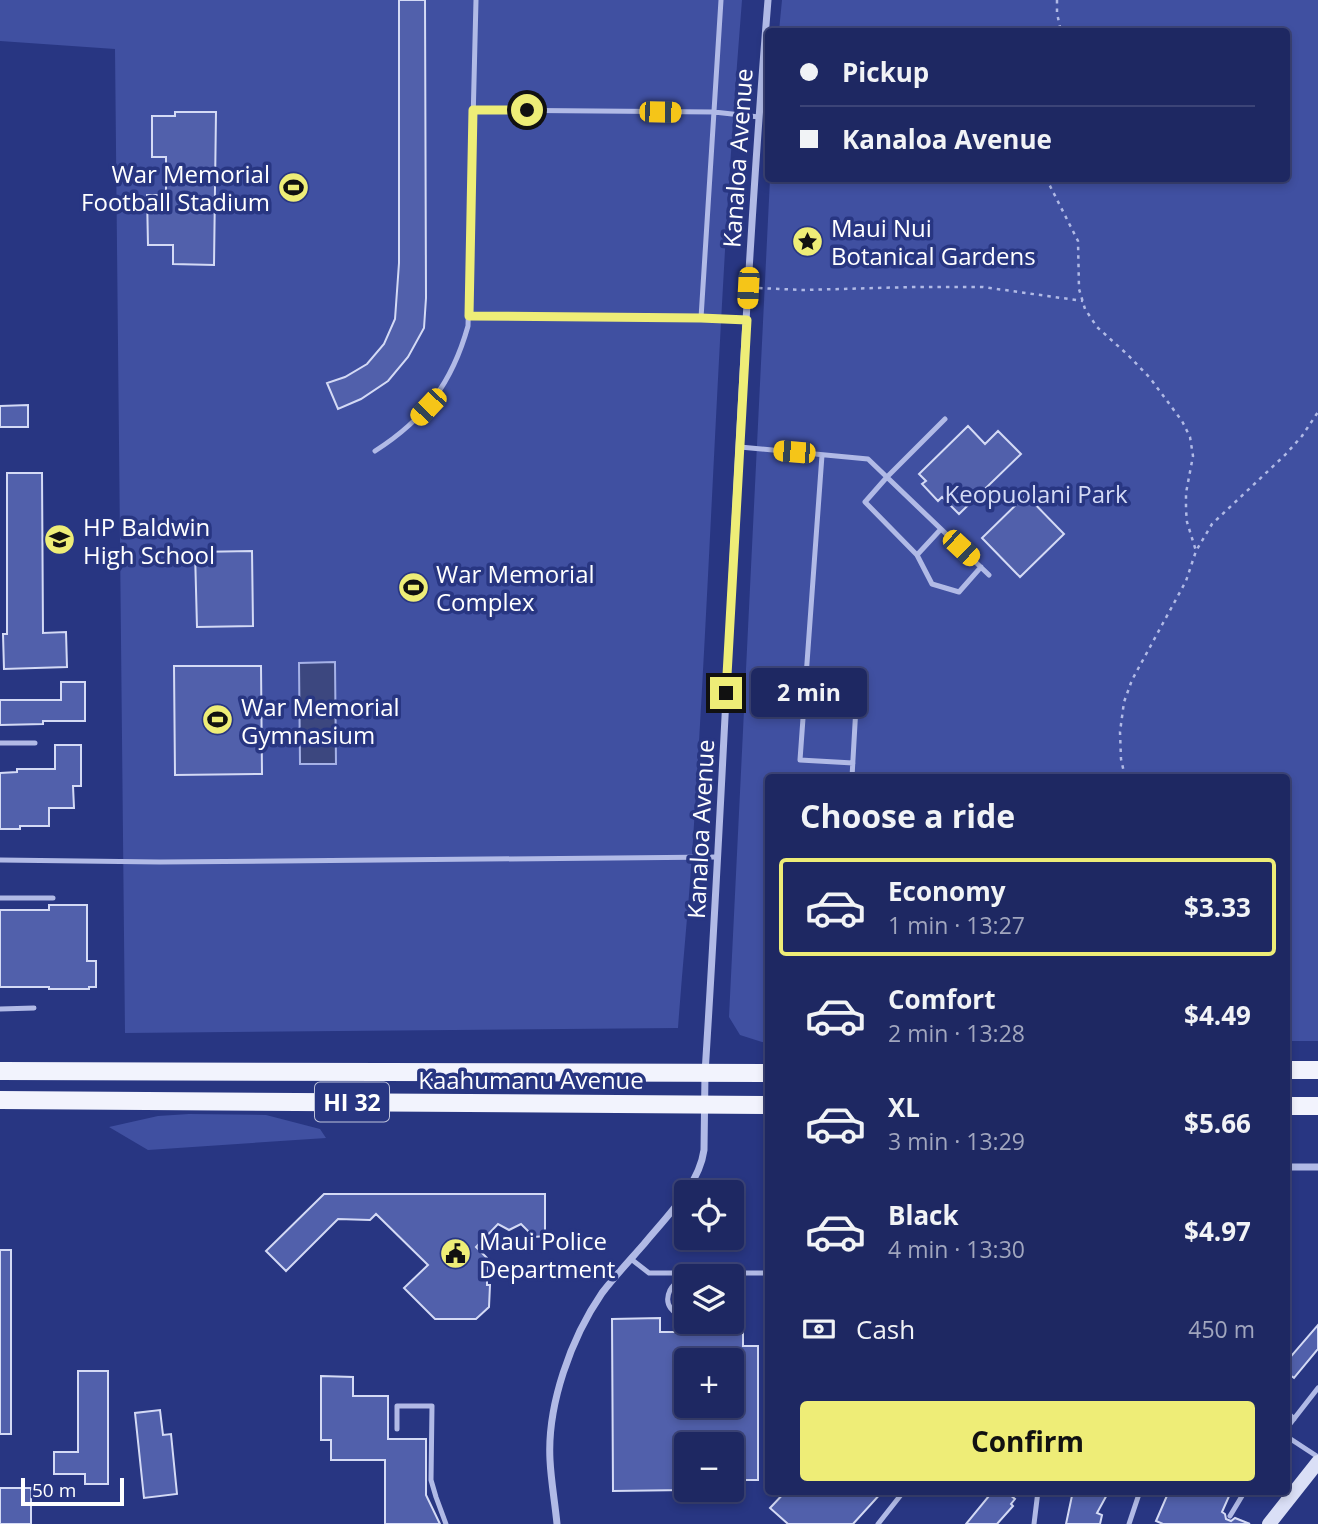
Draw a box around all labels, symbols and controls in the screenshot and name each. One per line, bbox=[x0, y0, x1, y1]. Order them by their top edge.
text: Pickup bbox=[842, 54, 929, 90]
street label: Kanaloa Avenue bbox=[714, 67, 760, 249]
route start bbox=[511, 94, 543, 126]
car bbox=[639, 101, 682, 123]
text: Kanaloa Avenue bbox=[842, 121, 1052, 157]
place label: War Memorial Football Stadium bbox=[81, 157, 270, 218]
sports icon: War Memorial Football Stadium bbox=[276, 170, 310, 204]
place label: Maui Nui Botanical Gardens bbox=[831, 211, 1036, 272]
place icon: Maui Nui Botanical Gardens bbox=[791, 224, 825, 258]
car bbox=[737, 266, 760, 310]
car bbox=[406, 384, 451, 430]
car bbox=[773, 440, 816, 464]
park label: Keopuolani Park bbox=[944, 477, 1128, 510]
place label: HP Baldwin High School bbox=[83, 510, 215, 571]
school or university icon: HP Baldwin High School bbox=[43, 523, 77, 557]
car bbox=[939, 526, 984, 570]
place label: War Memorial Complex bbox=[436, 557, 595, 618]
sports icon: War Memorial Complex bbox=[396, 570, 430, 604]
callout: 2 min bbox=[750, 668, 866, 718]
text: 2 min bbox=[777, 676, 841, 708]
route end bbox=[710, 677, 742, 709]
place label: War Memorial Gymnasium bbox=[241, 690, 400, 751]
sports icon: War Memorial Gymnasium bbox=[201, 703, 235, 737]
street label: Kanaloa Avenue bbox=[679, 738, 721, 920]
text: Choose a ride bbox=[800, 794, 1015, 837]
text: Economy bbox=[888, 873, 1006, 909]
icon: car bbox=[804, 876, 867, 939]
text: $3.33 bbox=[1184, 889, 1251, 925]
text: 1 min · 13:27 bbox=[888, 909, 1025, 941]
text: Comfort bbox=[888, 981, 995, 1017]
icon: car bbox=[804, 984, 867, 1047]
text: $4.49 bbox=[1184, 997, 1251, 1033]
text: 2 min · 13:28 bbox=[888, 1017, 1025, 1049]
street label: Kaahumanu Avenue bbox=[418, 1063, 644, 1096]
road number: HI 32 bbox=[315, 1082, 389, 1121]
text: XL bbox=[888, 1089, 920, 1125]
icon: car bbox=[804, 1092, 867, 1155]
text: $5.66 bbox=[1184, 1105, 1251, 1141]
text: 3 min · 13:29 bbox=[888, 1125, 1025, 1157]
map controls bbox=[674, 1180, 744, 1502]
button: locate bbox=[674, 1180, 744, 1250]
text: Black bbox=[888, 1197, 959, 1233]
icon: car bbox=[804, 1200, 867, 1263]
text: $4.97 bbox=[1184, 1213, 1251, 1249]
place label: Maui Police Department bbox=[479, 1224, 615, 1285]
text: 4 min · 13:30 bbox=[888, 1233, 1025, 1265]
public building icon: Maui Police Department bbox=[439, 1237, 473, 1271]
button: layers bbox=[674, 1264, 744, 1334]
icon: cash bbox=[800, 1310, 838, 1348]
text: Cash bbox=[856, 1311, 915, 1347]
text: 450 m bbox=[1188, 1313, 1255, 1345]
button: + bbox=[674, 1348, 744, 1418]
button: Confirm bbox=[800, 1401, 1255, 1481]
button: − bbox=[674, 1432, 744, 1502]
scale bar bbox=[21, 1475, 124, 1507]
text: 50 m bbox=[32, 1477, 76, 1503]

